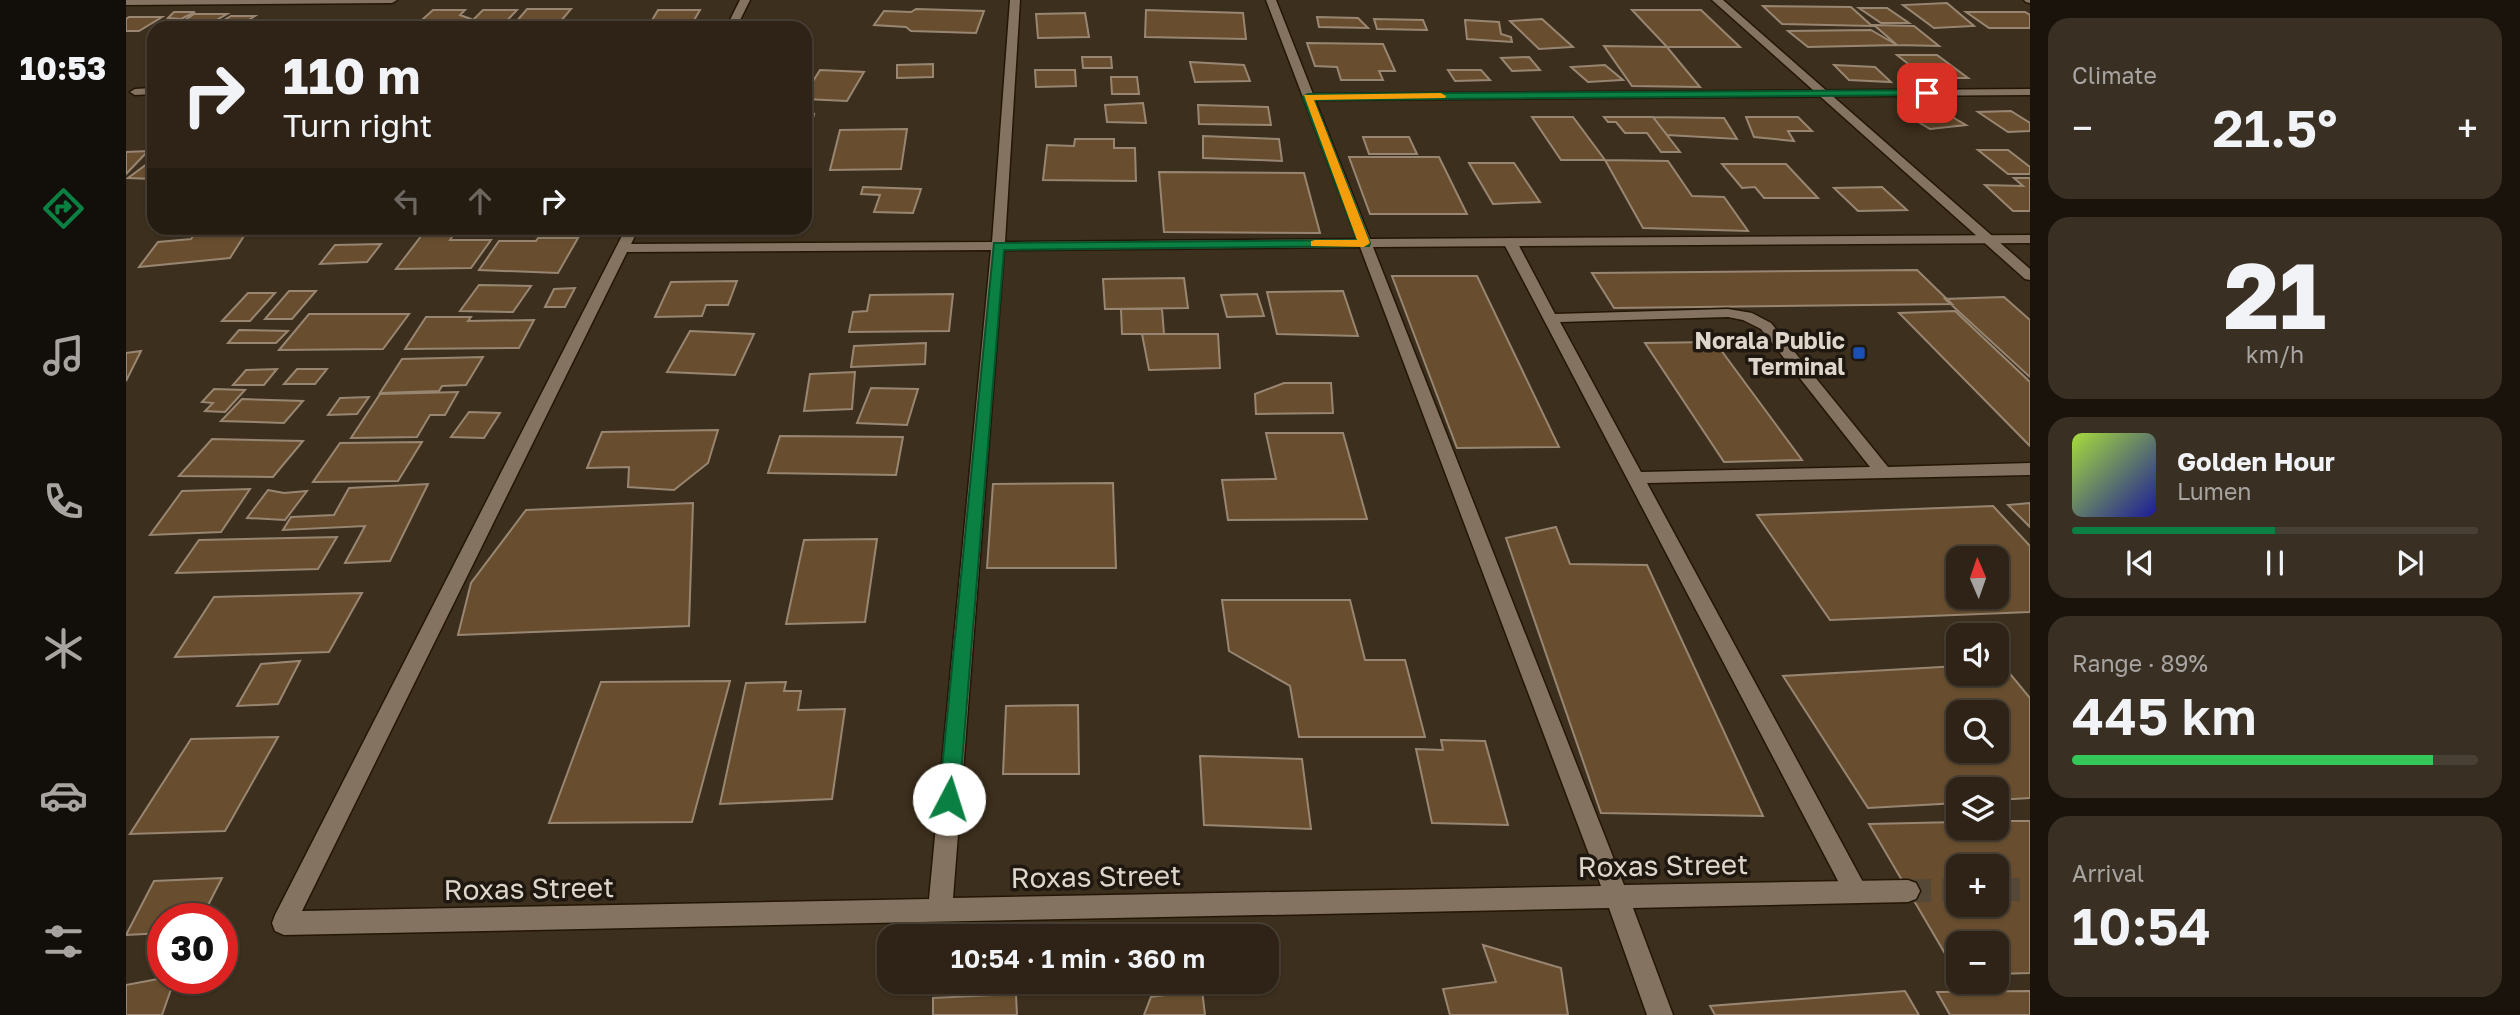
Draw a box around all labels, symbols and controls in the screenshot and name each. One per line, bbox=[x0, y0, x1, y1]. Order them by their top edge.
text: 110 m bbox=[283, 46, 420, 105]
text: 10:53 bbox=[20, 49, 106, 87]
icon: right bbox=[168, 49, 259, 140]
text: Climate bbox=[2072, 61, 2157, 89]
pin bbox=[1897, 63, 1957, 123]
icon: arrive bbox=[1908, 74, 1946, 112]
text: 21.5° bbox=[2213, 96, 2337, 158]
text: − bbox=[2072, 105, 2093, 150]
text: + bbox=[2457, 105, 2478, 150]
text: Turn right bbox=[283, 106, 432, 144]
icon: left bbox=[388, 182, 426, 220]
icon: ahead bbox=[461, 182, 499, 220]
icon: right bbox=[534, 182, 572, 220]
icon: directions bbox=[39, 184, 88, 233]
text: 21 bbox=[2224, 240, 2326, 349]
place label: Norala Public Terminal bbox=[1694, 326, 1845, 380]
icon: music bbox=[39, 331, 88, 380]
text: km/h bbox=[2246, 340, 2304, 368]
marker: Norala Public Terminal bbox=[1851, 345, 1867, 361]
text: Golden Hour bbox=[2177, 446, 2335, 477]
icon: phone bbox=[39, 477, 88, 526]
text: Lumen bbox=[2177, 477, 2251, 505]
icon: previous bbox=[2121, 544, 2159, 582]
icon: pause bbox=[2256, 544, 2294, 582]
icon: next bbox=[2391, 544, 2429, 582]
north arrow bbox=[1946, 546, 2009, 609]
map controls bbox=[1946, 546, 2009, 994]
button: sound bbox=[1946, 623, 2009, 686]
icon: climate bbox=[39, 624, 88, 673]
text: Range · 89% bbox=[2072, 649, 2208, 677]
text: 445 km bbox=[2072, 684, 2257, 746]
button: search bbox=[1946, 700, 2009, 763]
position arrow bbox=[912, 762, 986, 836]
icon: car bbox=[39, 771, 88, 820]
button: layers bbox=[1946, 777, 2009, 840]
street label: Roxas Street bbox=[1577, 847, 1749, 883]
button: + bbox=[1946, 854, 2009, 917]
street label: Roxas Street bbox=[1010, 858, 1182, 894]
text: Arrival bbox=[2072, 859, 2144, 887]
street label: Roxas Street bbox=[443, 870, 615, 906]
text: 10:54 bbox=[2072, 894, 2211, 956]
speed limit sign: 30 bbox=[147, 903, 238, 994]
icon: filters bbox=[39, 917, 88, 966]
button: − bbox=[1946, 931, 2009, 994]
text: 10:54 · 1 min · 360 m bbox=[951, 943, 1205, 974]

